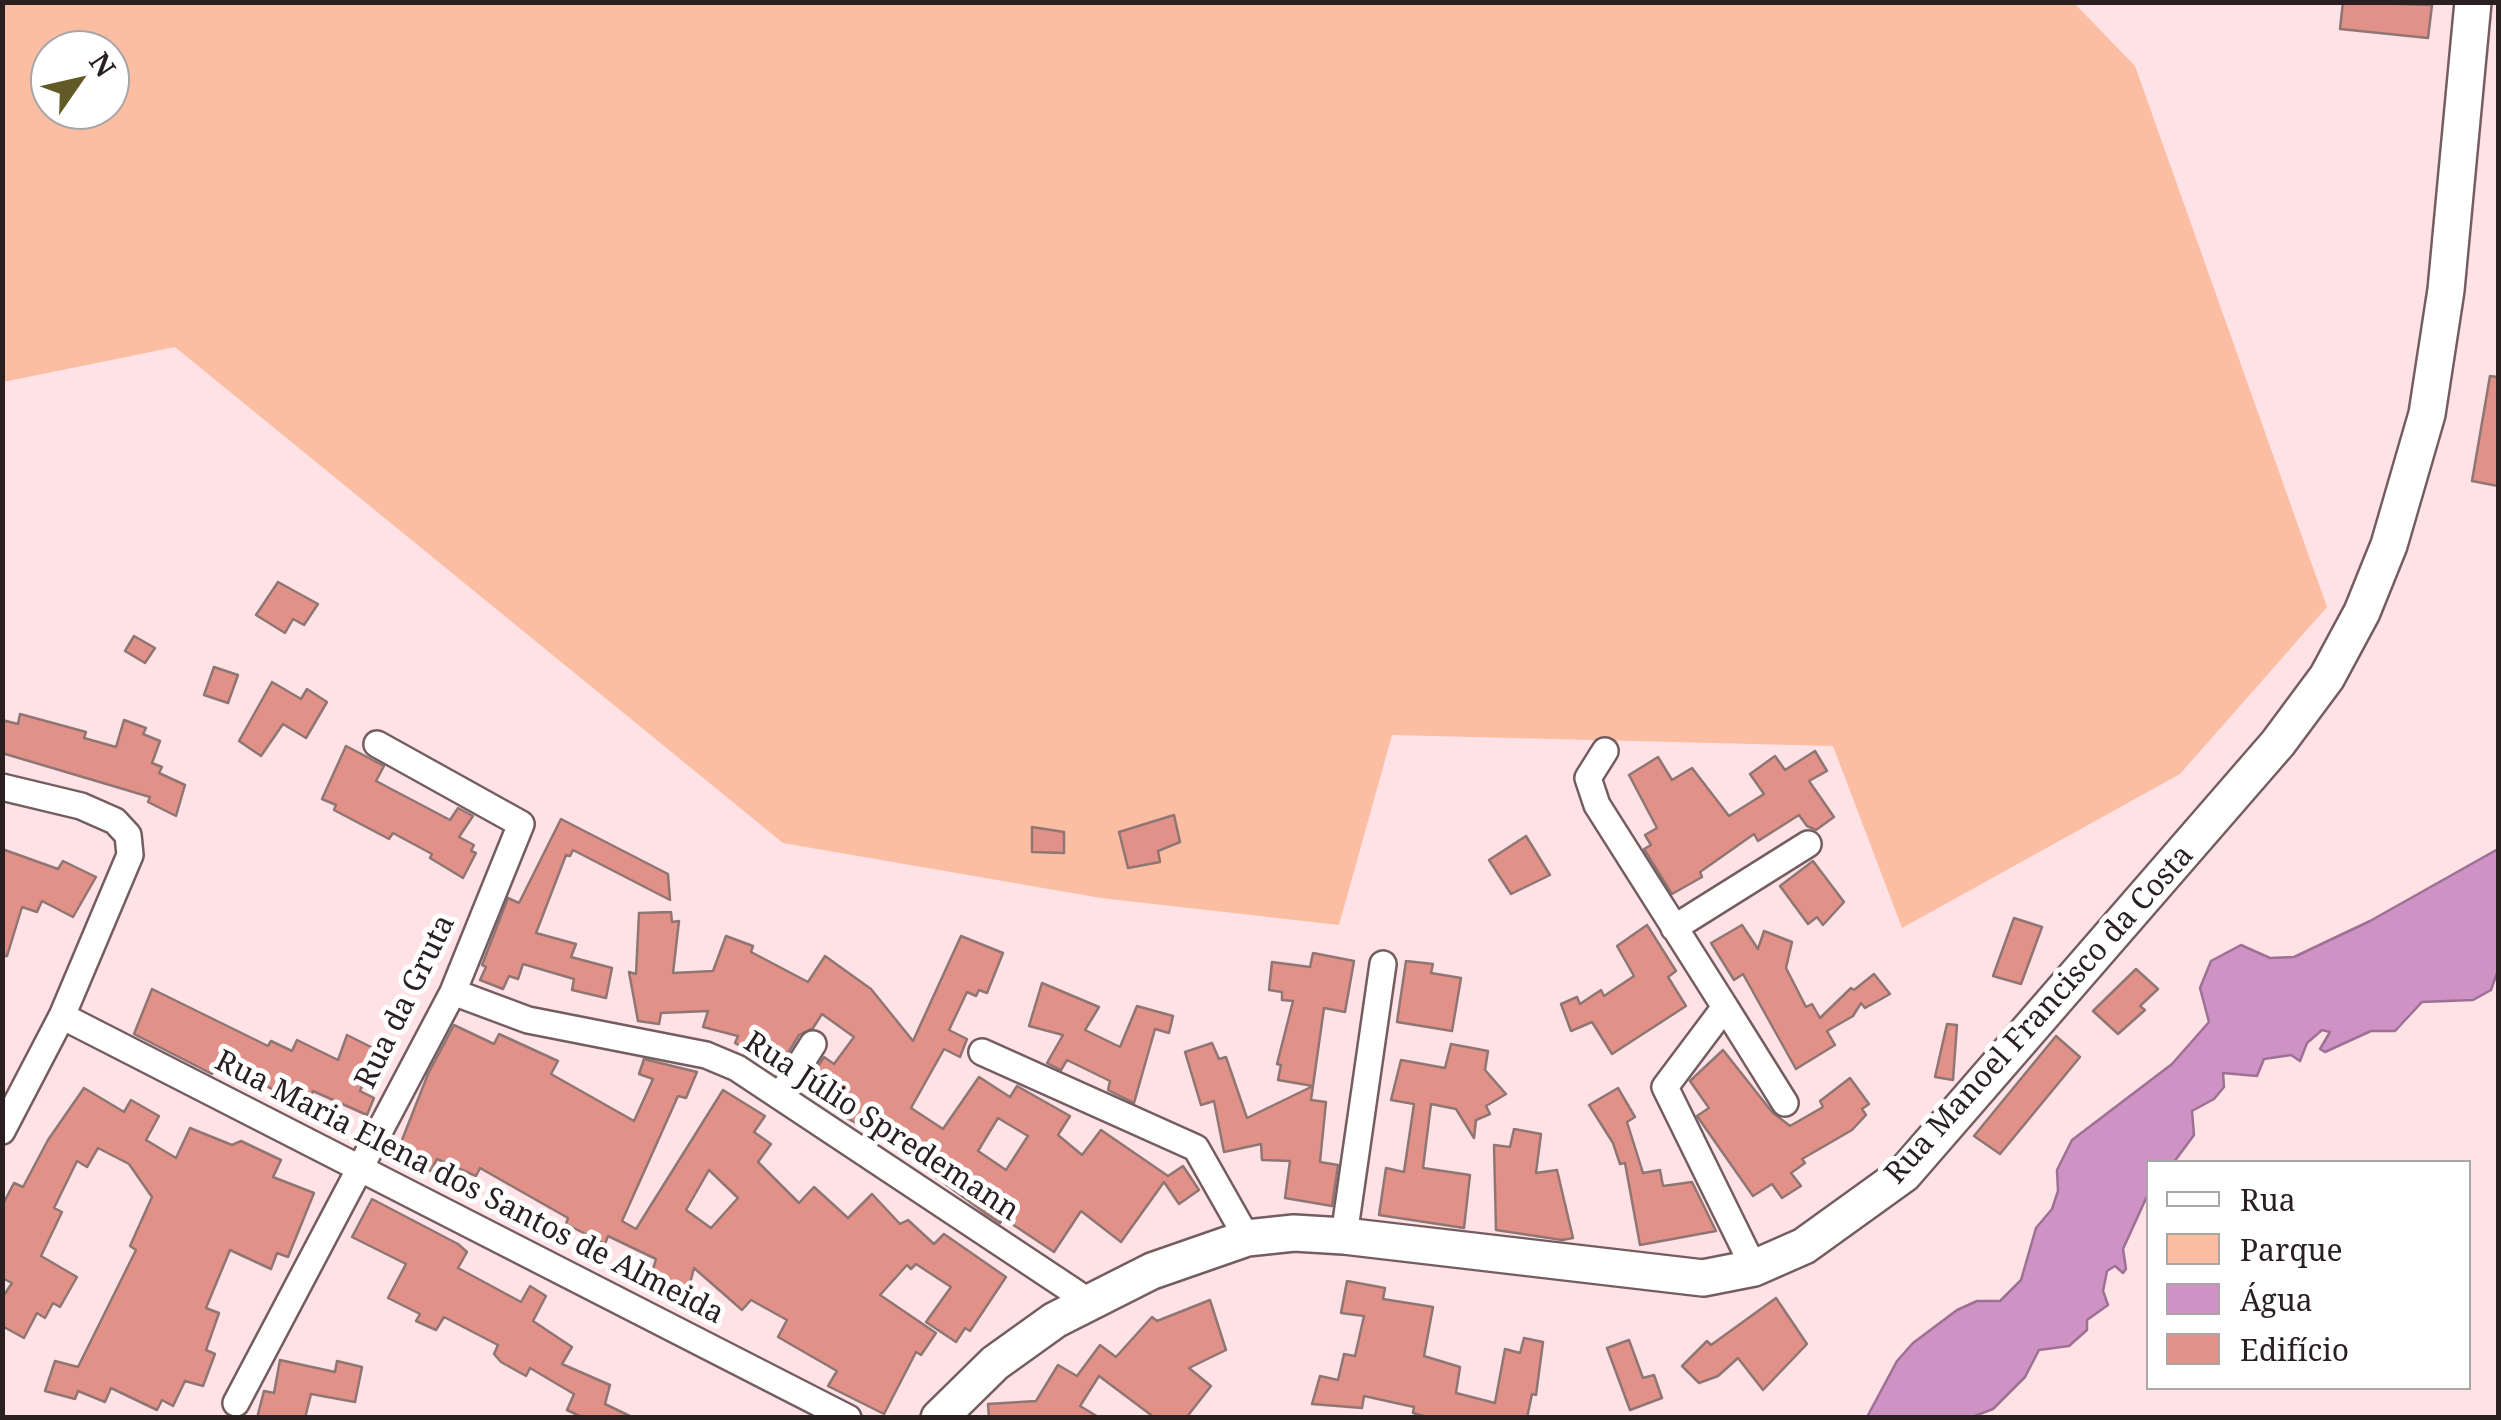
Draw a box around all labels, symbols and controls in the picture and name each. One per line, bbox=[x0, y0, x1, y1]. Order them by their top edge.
north arrow bbox=[30, 30, 130, 130]
text: N bbox=[81, 45, 125, 84]
street label: Rua Manoel Francisco da Costa bbox=[1878, 838, 2202, 1192]
street label: Rua da Gruta bbox=[348, 909, 464, 1095]
street label: Rua Júlio Spredemann bbox=[737, 1025, 1025, 1229]
street label: Rua Maria Elena dos Santos de Almeida bbox=[209, 1044, 729, 1332]
legend bbox=[2146, 1160, 2471, 1390]
text: Rua bbox=[2240, 1179, 2296, 1220]
text: Parque bbox=[2240, 1229, 2343, 1270]
text: Água bbox=[2240, 1279, 2313, 1320]
text: Edifício bbox=[2240, 1329, 2349, 1370]

